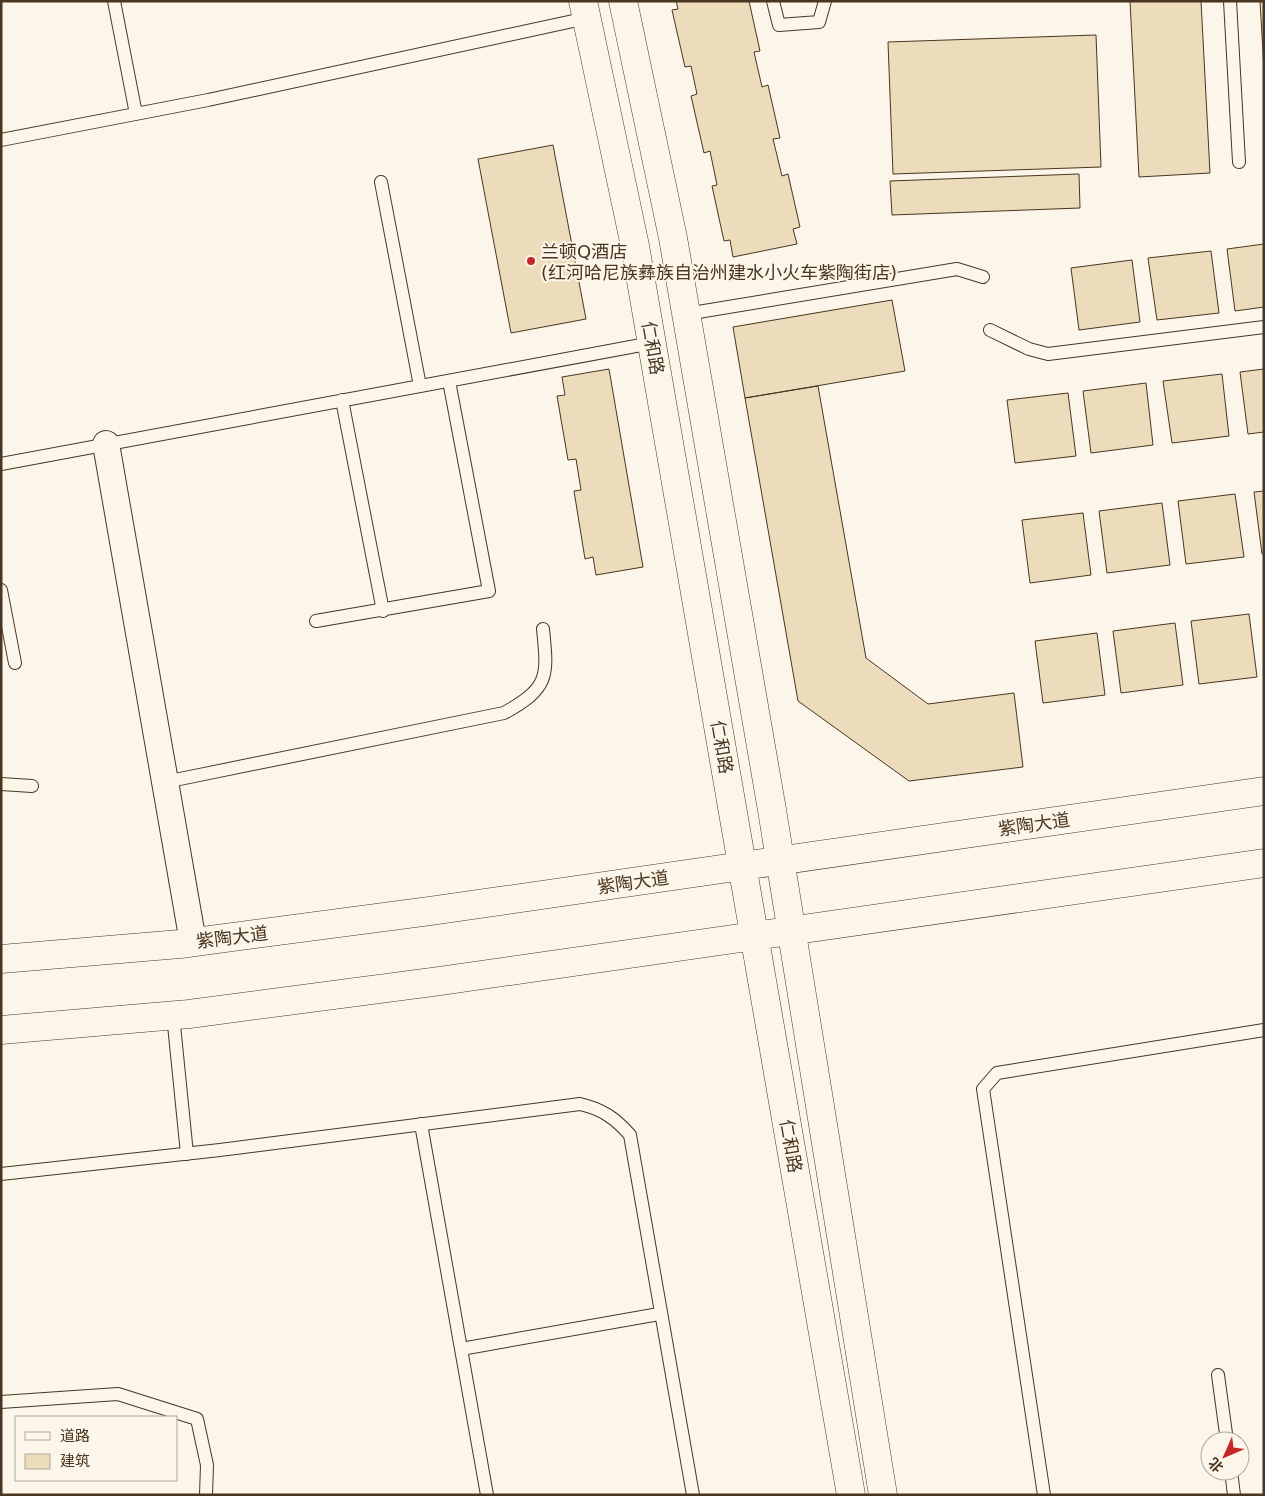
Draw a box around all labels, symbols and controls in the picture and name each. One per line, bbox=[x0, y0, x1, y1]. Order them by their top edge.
place label: 兰顿Q酒店 (红河哈尼族彝族自治州建水小火车紫陶街店) bbox=[541, 241, 897, 283]
marker: 兰顿Q酒店 (红河哈尼族彝族自治州建水小火车紫陶街店) bbox=[525, 255, 537, 267]
street label: 仁和路 bbox=[638, 320, 668, 376]
street label: 仁和路 bbox=[707, 719, 737, 775]
street label: 紫陶大道 bbox=[997, 809, 1071, 839]
street label: 紫陶大道 bbox=[596, 867, 670, 897]
street label: 紫陶大道 bbox=[195, 922, 269, 952]
street label: 仁和路 bbox=[776, 1118, 806, 1174]
legend bbox=[15, 1416, 178, 1481]
text: 道路 bbox=[60, 1427, 90, 1445]
north arrow bbox=[1200, 1431, 1250, 1481]
text: 建筑 bbox=[60, 1452, 90, 1470]
text: 北 bbox=[1205, 1455, 1226, 1476]

